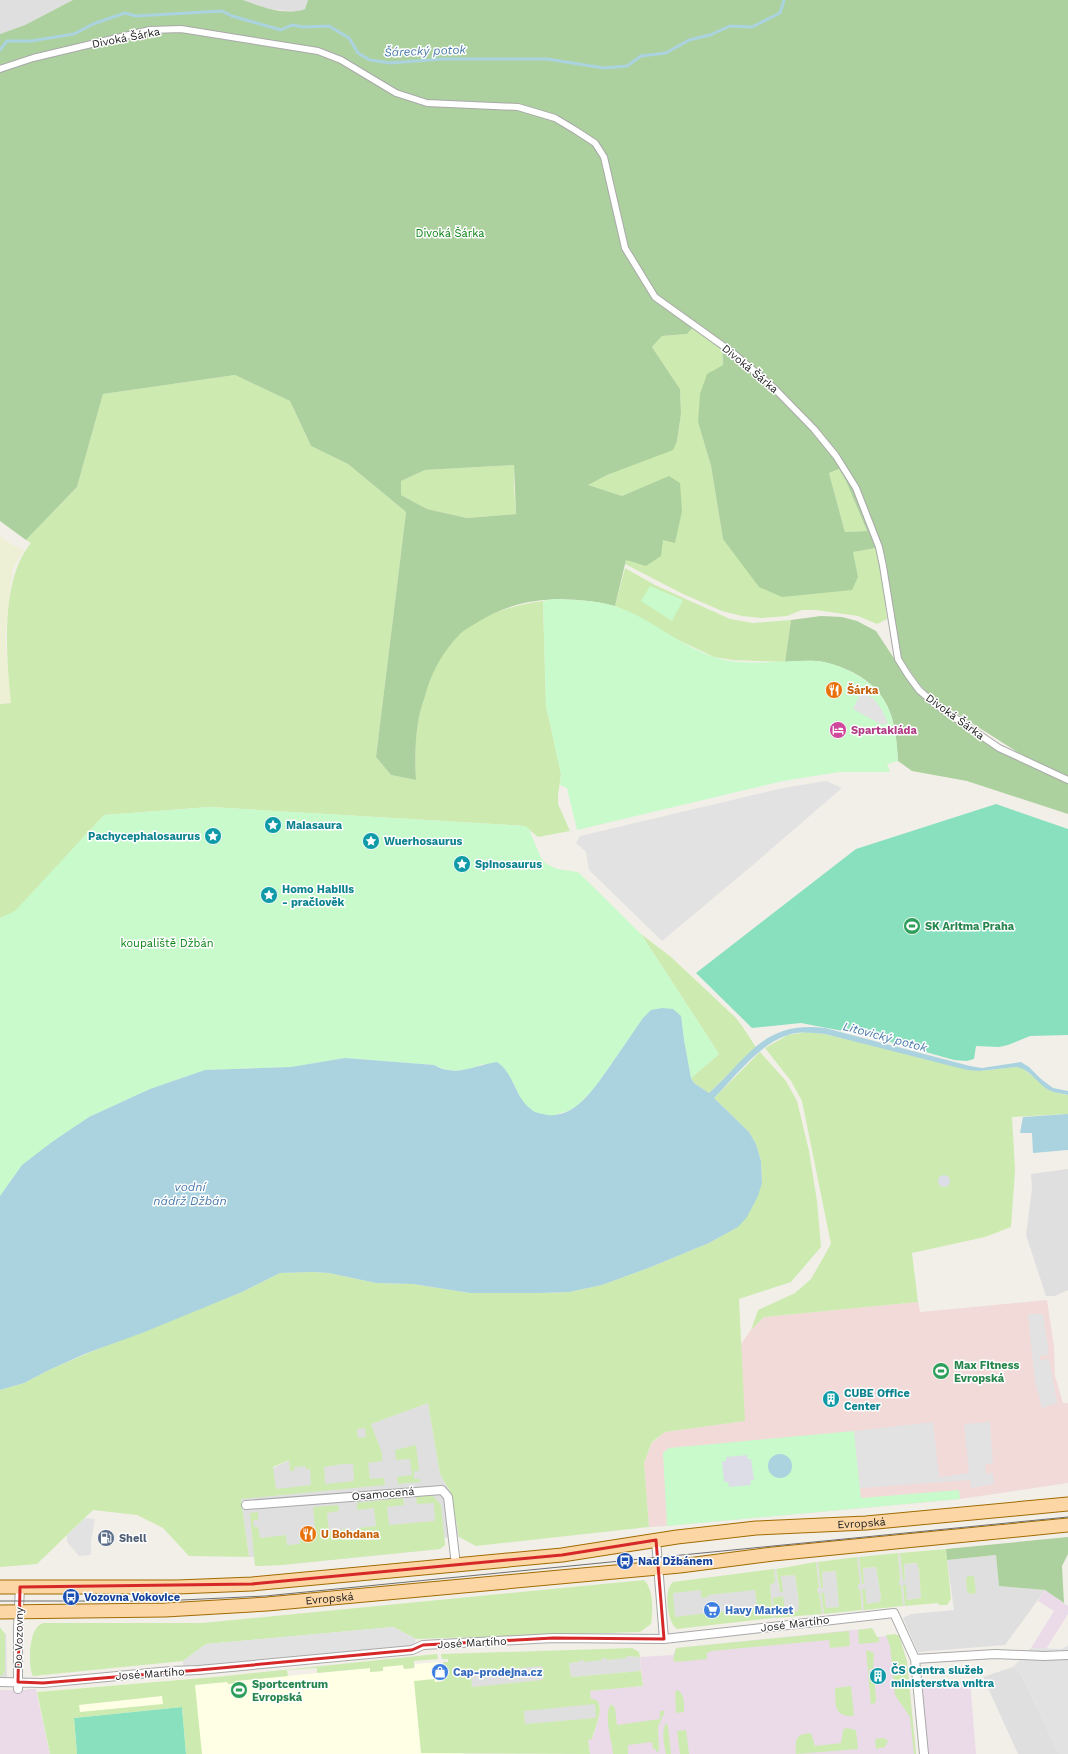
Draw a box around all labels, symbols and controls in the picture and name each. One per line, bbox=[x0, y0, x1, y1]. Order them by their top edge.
street label: Divoká Šárka bbox=[91, 24, 161, 51]
water label: Šárecký potok bbox=[384, 43, 467, 59]
park label: Divoká Šárka bbox=[416, 226, 484, 240]
street label: Divoká Šárka bbox=[719, 341, 781, 396]
restaurant icon: Šárka bbox=[824, 680, 844, 700]
place label: Šárka bbox=[847, 683, 879, 697]
street label: Divoká Šárka bbox=[923, 691, 987, 743]
hotel icon: Spartakiáda bbox=[828, 720, 848, 740]
place label: Spartakiáda bbox=[851, 724, 917, 737]
place icon: Maiasaura bbox=[263, 815, 283, 835]
place label: Maiasaura bbox=[286, 819, 343, 832]
place icon: Pachycephalosaurus bbox=[203, 826, 223, 846]
place label: Pachycephalosaurus bbox=[88, 830, 200, 843]
place icon: Wuerhosaurus bbox=[361, 831, 381, 851]
place label: Wuerhosaurus bbox=[384, 835, 463, 848]
place icon: Spinosaurus bbox=[452, 854, 472, 874]
place label: Spinosaurus bbox=[475, 858, 542, 871]
place label: Homo Habilis - pračlověk bbox=[282, 883, 354, 909]
place icon: Homo Habilis - pračlověk bbox=[259, 885, 279, 905]
sports icon: SK Aritma Praha bbox=[902, 916, 922, 936]
place label: SK Aritma Praha bbox=[925, 920, 1015, 933]
park label: koupaliště Džbán bbox=[120, 937, 214, 950]
water label: Litovický potok bbox=[841, 1019, 929, 1055]
water label: vodní nádrž Džbán bbox=[153, 1180, 227, 1208]
place label: Max Fitness Evropská bbox=[954, 1359, 1020, 1385]
sports icon: Max Fitness Evropská bbox=[931, 1361, 951, 1381]
place label: CUBE Office Center bbox=[844, 1387, 910, 1413]
building icon: CUBE Office Center bbox=[821, 1389, 841, 1409]
street label: Osamocená bbox=[351, 1485, 415, 1503]
street label: Evropská bbox=[837, 1515, 886, 1531]
restaurant icon: U Bohdana bbox=[298, 1524, 318, 1544]
fuel station icon: Shell bbox=[96, 1528, 116, 1548]
place label: U Bohdana bbox=[321, 1528, 380, 1541]
place label: Shell bbox=[119, 1532, 147, 1545]
bus stop icon: Nad Džbánem bbox=[615, 1551, 635, 1571]
place label: Nad Džbánem bbox=[638, 1555, 713, 1568]
bus stop icon: Vozovna Vokovice bbox=[61, 1587, 81, 1607]
street label: Evropská bbox=[305, 1590, 354, 1607]
place label: Vozovna Vokovice bbox=[84, 1591, 180, 1604]
supermarket icon: Havy Market bbox=[702, 1600, 722, 1620]
place label: Havy Market bbox=[725, 1604, 793, 1617]
street label: Do Vozovny bbox=[12, 1607, 26, 1669]
street label: José Martího bbox=[760, 1613, 830, 1635]
street label: José Martího bbox=[437, 1635, 507, 1651]
shop icon: Cap-prodejna.cz bbox=[430, 1662, 450, 1682]
place label: ČS Centra služeb ministerstva vnitra bbox=[891, 1663, 995, 1690]
street label: José Martího bbox=[115, 1665, 185, 1683]
place label: Cap-prodejna.cz bbox=[453, 1666, 543, 1679]
building icon: ČS Centra služeb ministerstva vnitra bbox=[868, 1666, 888, 1686]
place label: Sportcentrum Evropská bbox=[252, 1678, 328, 1704]
sports icon: Sportcentrum Evropská bbox=[229, 1680, 249, 1700]

